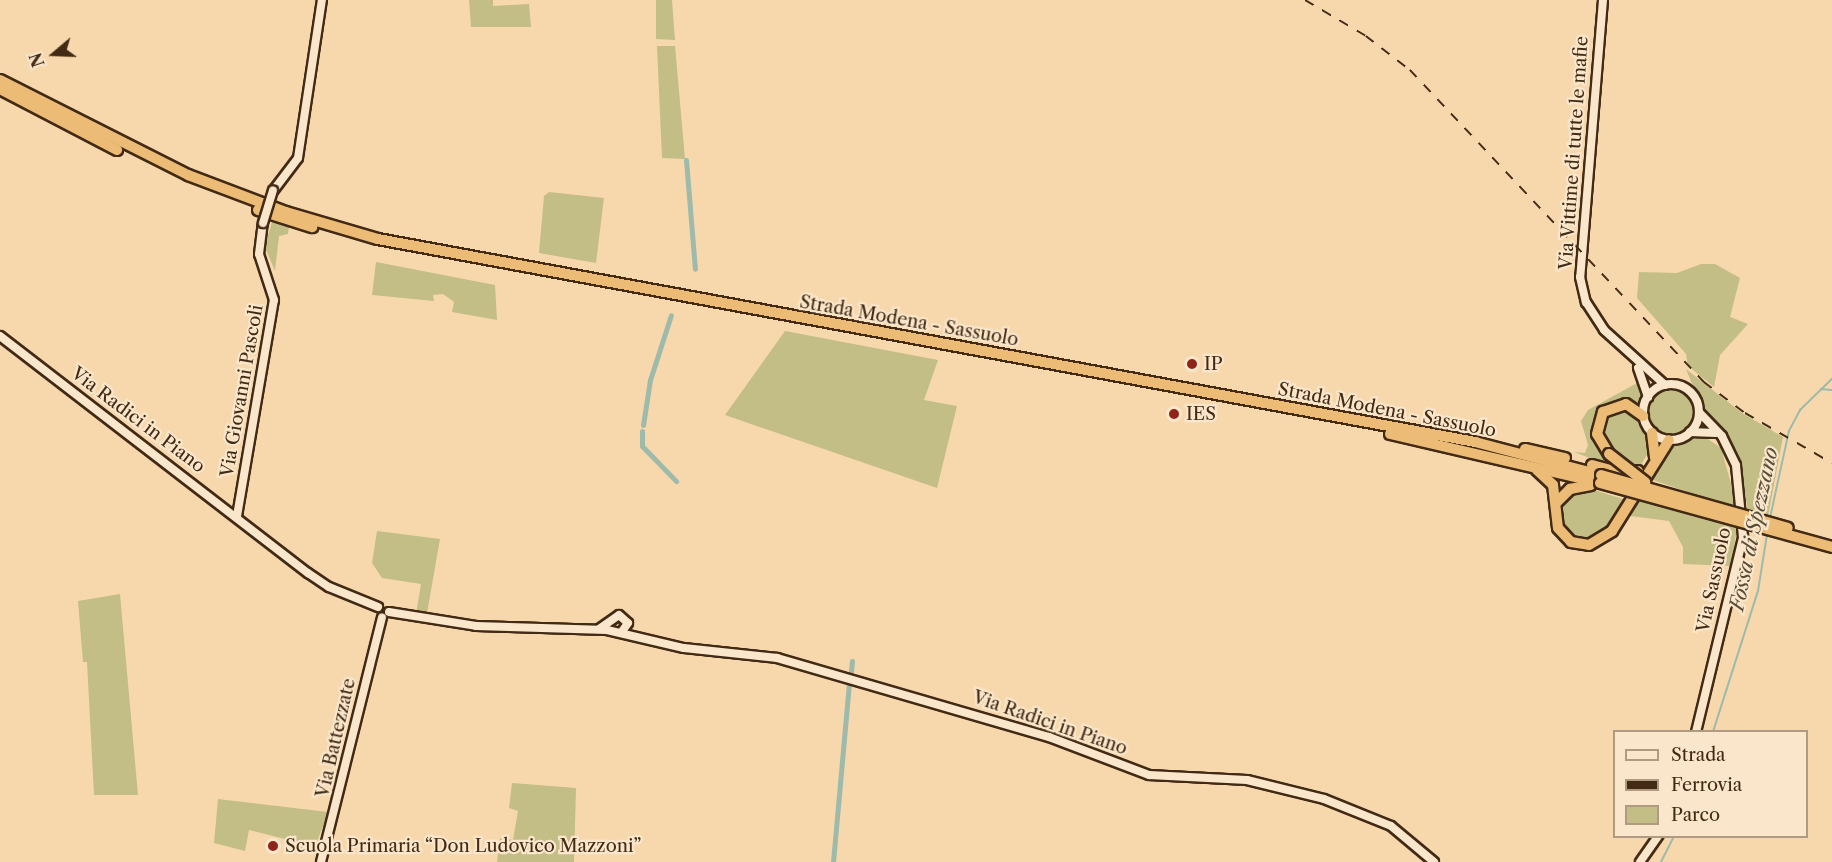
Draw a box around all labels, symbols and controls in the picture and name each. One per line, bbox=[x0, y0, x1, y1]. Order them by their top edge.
north arrow bbox=[24, 24, 84, 84]
street label: Via Vittime di tutte le mafie bbox=[1555, 35, 1593, 271]
text: N bbox=[25, 50, 49, 70]
street label: Strada Modena - Sassuolo bbox=[798, 291, 1020, 351]
street label: Via Giovanni Pascoli bbox=[216, 303, 268, 479]
place label: IP bbox=[1204, 353, 1223, 375]
marker: IP bbox=[1185, 357, 1199, 371]
street label: Via Radici in Piano bbox=[67, 363, 209, 477]
street label: Strada Modena - Sassuolo bbox=[1276, 378, 1498, 442]
place label: IES bbox=[1186, 403, 1216, 425]
marker: IES bbox=[1167, 407, 1181, 421]
water label: Fossa di Spezzano bbox=[1725, 445, 1783, 613]
street label: Via Sassuolo bbox=[1692, 525, 1736, 635]
street label: Via Battezzate bbox=[312, 676, 360, 800]
street label: Via Radici in Piano bbox=[970, 686, 1130, 760]
legend bbox=[1613, 730, 1808, 838]
text: Strada bbox=[1671, 744, 1726, 766]
text: Ferrovia bbox=[1671, 774, 1742, 796]
text: Parco bbox=[1671, 804, 1720, 826]
place label: Scuola Primaria “Don Ludovico Mazzoni” bbox=[285, 835, 642, 857]
marker: Scuola Primaria “Don Ludovico Mazzoni” bbox=[266, 839, 280, 853]

